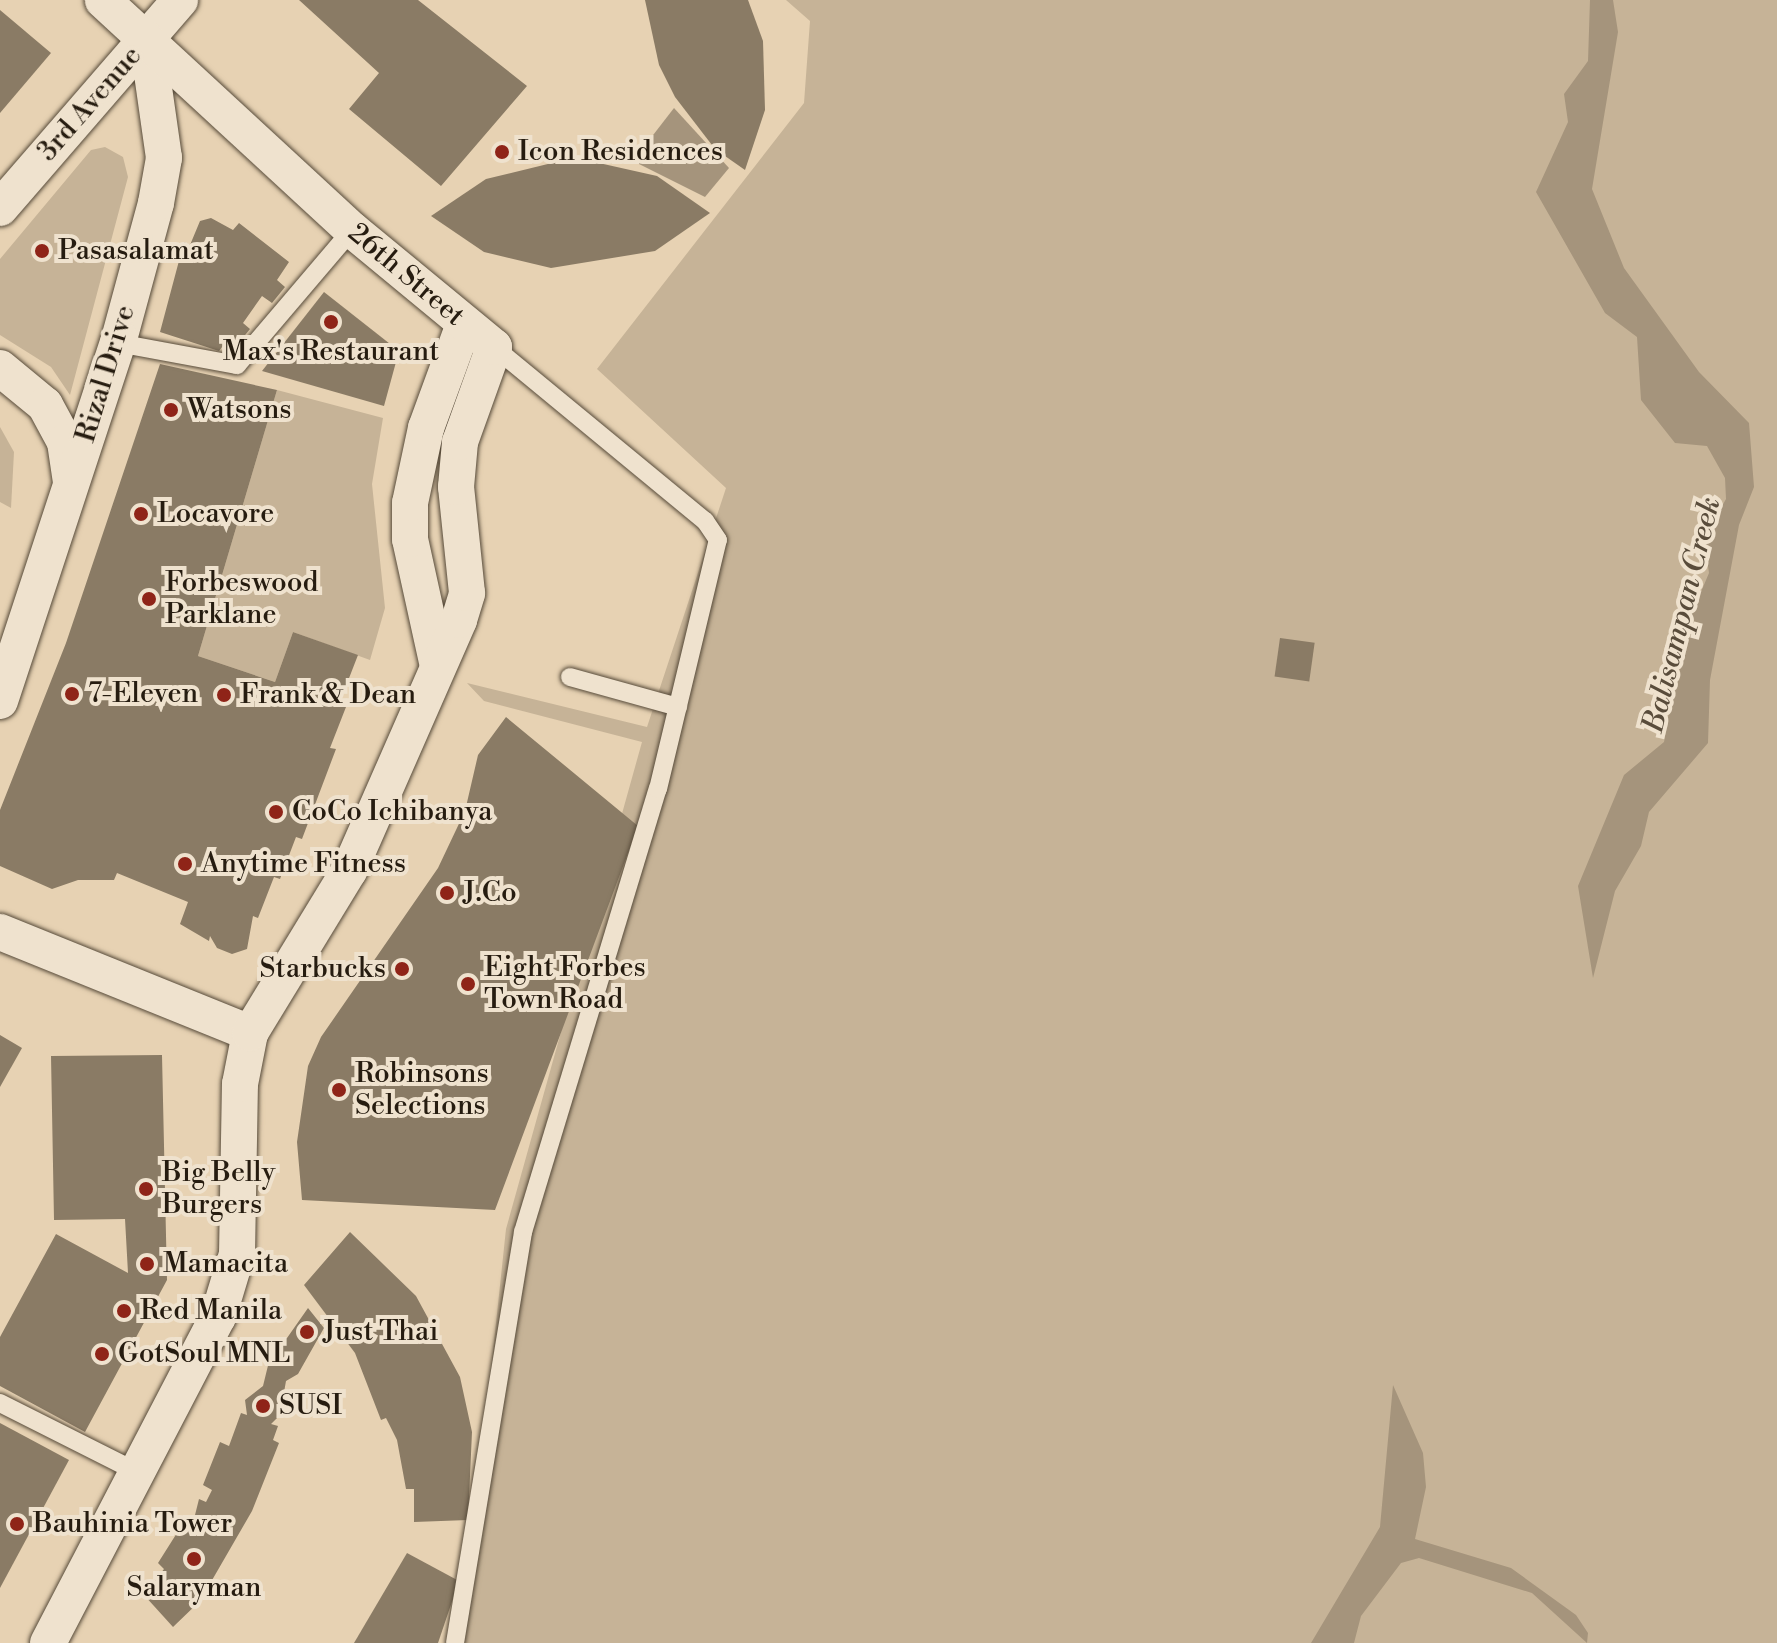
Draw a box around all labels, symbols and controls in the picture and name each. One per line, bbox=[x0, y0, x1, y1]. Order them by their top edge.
street label: 3rd Avenue bbox=[31, 40, 149, 168]
place label: Icon Residences bbox=[518, 135, 723, 169]
marker: Icon Residences bbox=[493, 143, 511, 161]
street label: 26th Street bbox=[341, 217, 471, 333]
place label: Pasasalamat bbox=[58, 234, 214, 268]
marker: Pasasalamat bbox=[33, 242, 51, 260]
street label: Rizal Drive bbox=[69, 301, 143, 447]
marker: Max's Restaurant bbox=[322, 313, 340, 331]
place label: Max's Restaurant bbox=[223, 335, 439, 369]
place label: Watsons bbox=[187, 393, 292, 427]
marker: Watsons bbox=[162, 401, 180, 419]
water label: Balisampan Creek bbox=[1635, 493, 1729, 737]
place label: Locavore bbox=[157, 497, 274, 531]
marker: Locavore bbox=[132, 505, 150, 523]
place label: Forbeswood Parklane bbox=[165, 566, 318, 632]
marker: Forbeswood Parklane bbox=[140, 590, 158, 608]
place label: 7-Eleven bbox=[88, 677, 198, 711]
place label: Frank & Dean bbox=[240, 678, 416, 712]
marker: 7-Eleven bbox=[63, 685, 81, 703]
marker: Frank & Dean bbox=[215, 686, 233, 704]
place label: CoCo Ichibanya bbox=[292, 795, 492, 829]
marker: CoCo Ichibanya bbox=[267, 803, 285, 821]
place label: Anytime Fitness bbox=[201, 847, 406, 881]
marker: Anytime Fitness bbox=[176, 855, 194, 873]
place label: J.Co bbox=[463, 876, 517, 910]
marker: J.Co bbox=[438, 884, 456, 902]
place label: Eight Forbes Town Road bbox=[484, 951, 646, 1017]
place label: Starbucks bbox=[259, 952, 386, 986]
marker: Starbucks bbox=[393, 960, 411, 978]
marker: Eight Forbes Town Road bbox=[459, 975, 477, 993]
place label: Robinsons Selections bbox=[355, 1057, 489, 1123]
marker: Robinsons Selections bbox=[330, 1081, 348, 1099]
place label: Big Belly Burgers bbox=[162, 1156, 275, 1222]
marker: Big Belly Burgers bbox=[137, 1180, 155, 1198]
place label: Mamacita bbox=[163, 1247, 288, 1281]
marker: Mamacita bbox=[138, 1255, 156, 1273]
place label: Red Manila bbox=[140, 1294, 282, 1328]
marker: Red Manila bbox=[115, 1302, 133, 1320]
place label: Just Thai bbox=[323, 1315, 438, 1349]
marker: Just Thai bbox=[298, 1323, 316, 1341]
place label: GotSoul MNL bbox=[118, 1337, 290, 1371]
marker: GotSoul MNL bbox=[93, 1345, 111, 1363]
place label: SUSI bbox=[279, 1389, 342, 1423]
marker: SUSI bbox=[254, 1397, 272, 1415]
place label: Bauhinia Tower bbox=[33, 1507, 232, 1541]
marker: Bauhinia Tower bbox=[8, 1515, 26, 1533]
marker: Salaryman bbox=[185, 1550, 203, 1568]
place label: Salaryman bbox=[127, 1571, 261, 1605]

